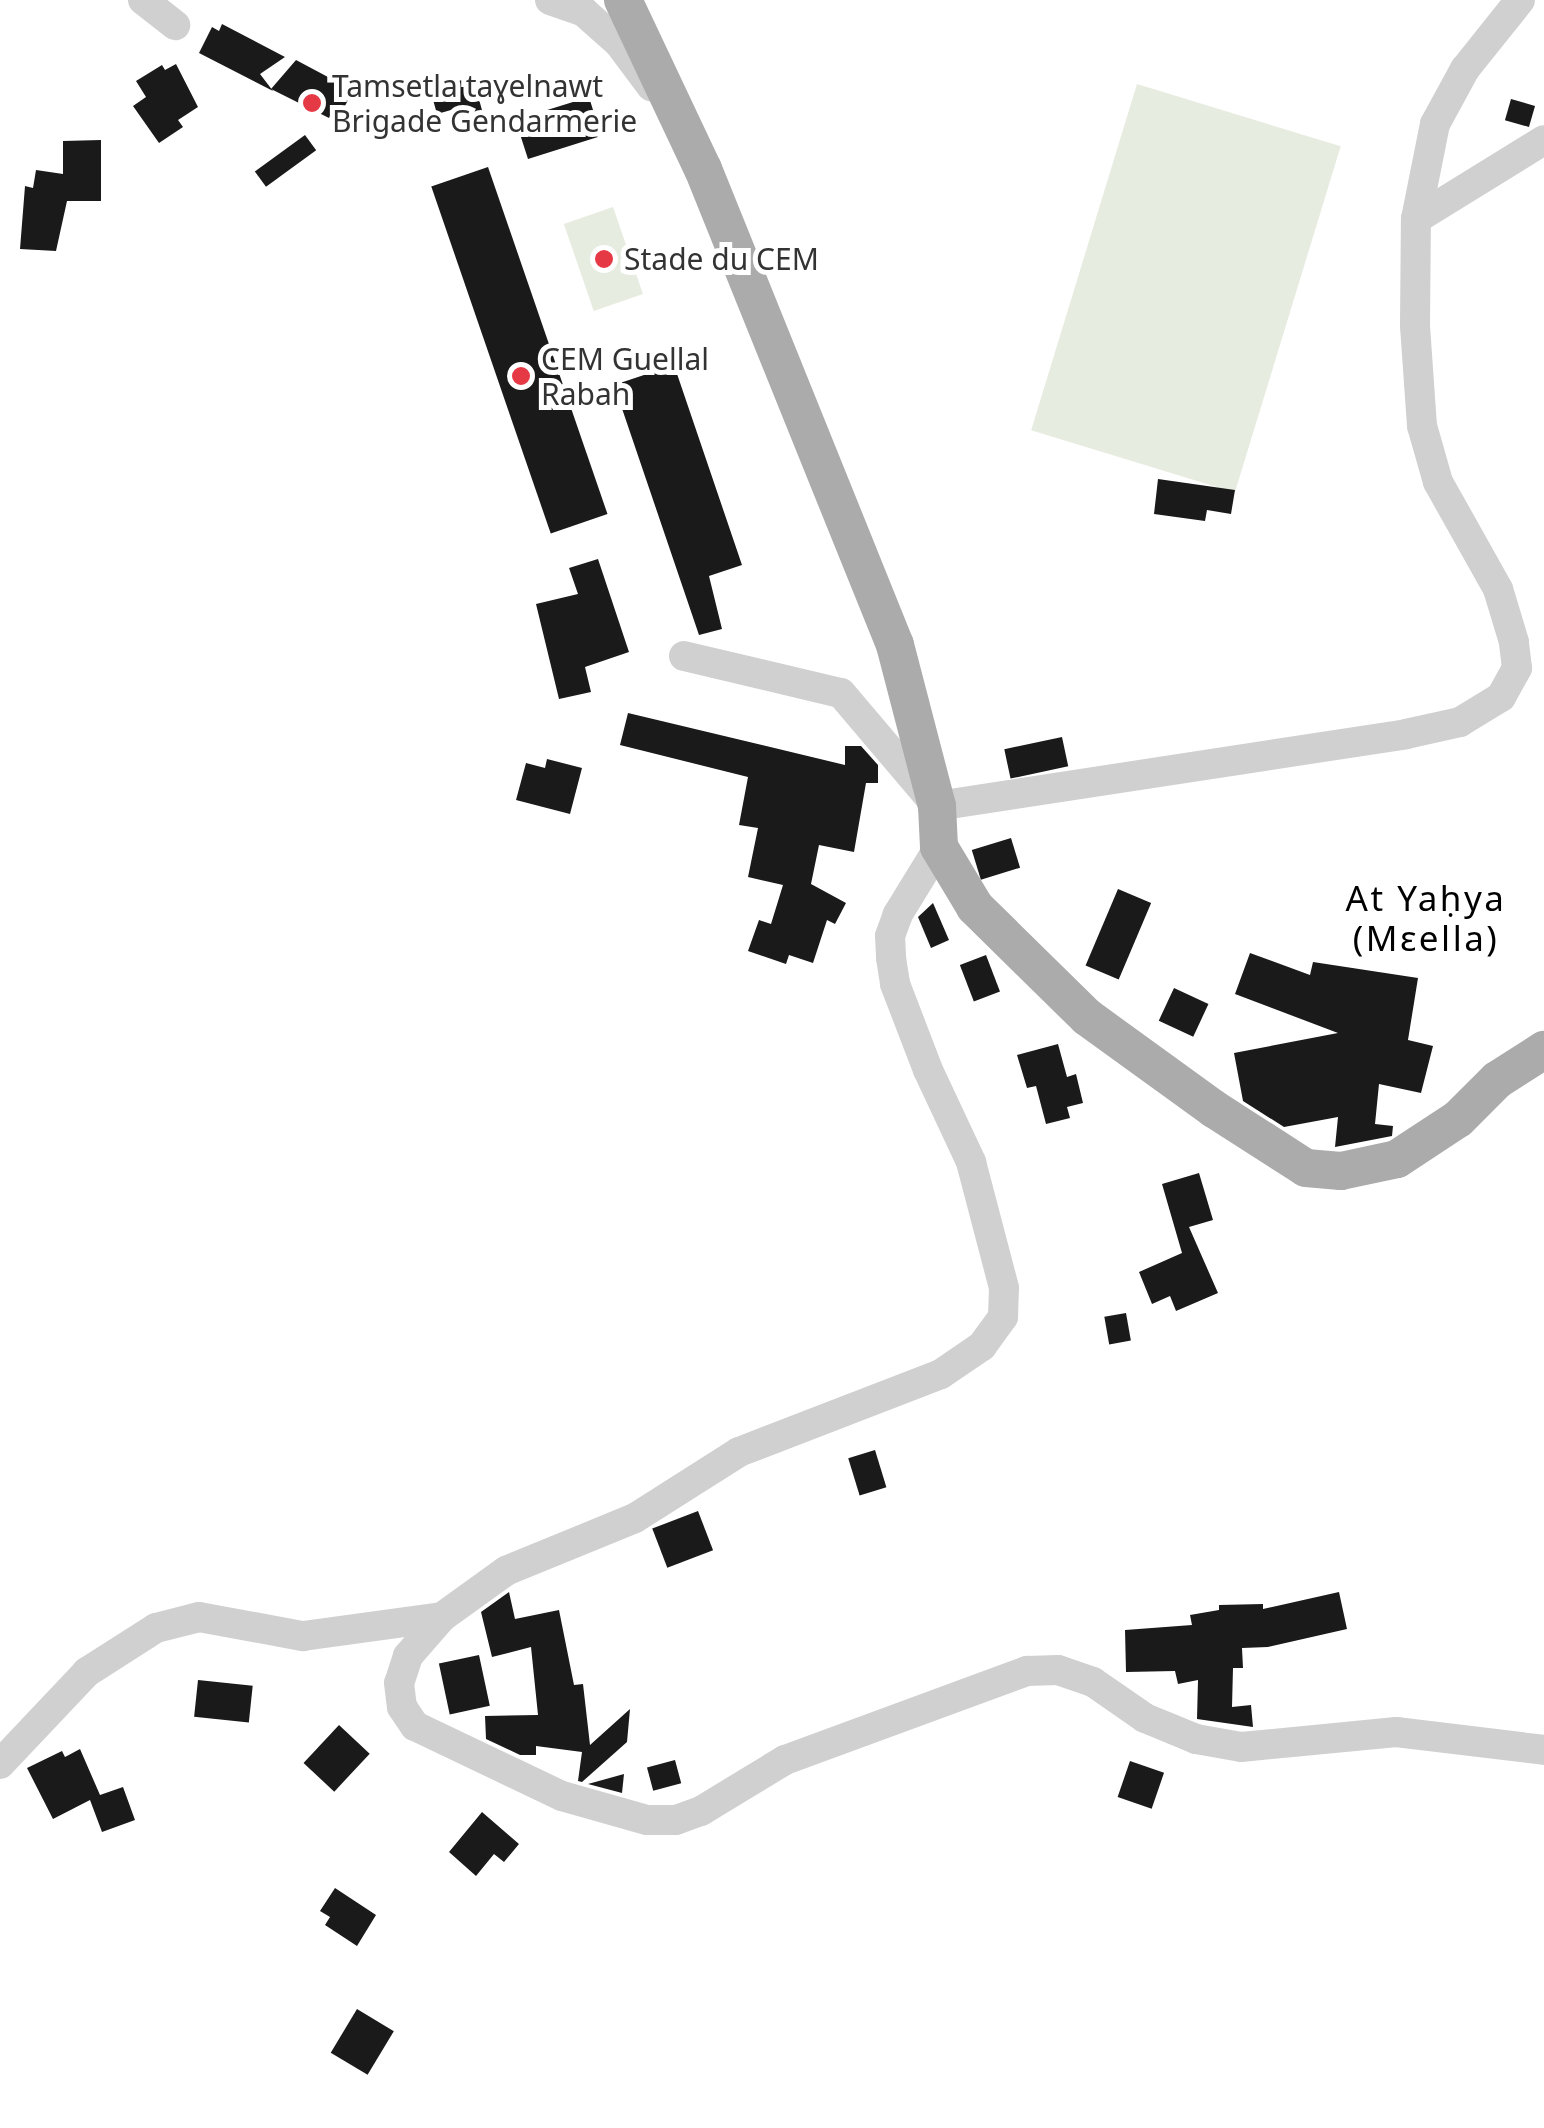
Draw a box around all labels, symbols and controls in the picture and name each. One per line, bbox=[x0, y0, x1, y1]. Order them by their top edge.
place label: Tamsetla taɣelnawt Brigade Gendarmerie bbox=[332, 68, 637, 138]
marker: Tamsetla taɣelnawt Brigade Gendarmerie bbox=[301, 92, 323, 114]
place label: Stade du CEM bbox=[624, 241, 819, 277]
marker: Stade du CEM bbox=[593, 248, 615, 270]
place label: CEM Guellal Rabah bbox=[541, 341, 709, 412]
marker: CEM Guellal Rabah bbox=[510, 365, 532, 387]
district label: At Yaḥya (Mεella) bbox=[1346, 877, 1506, 959]

